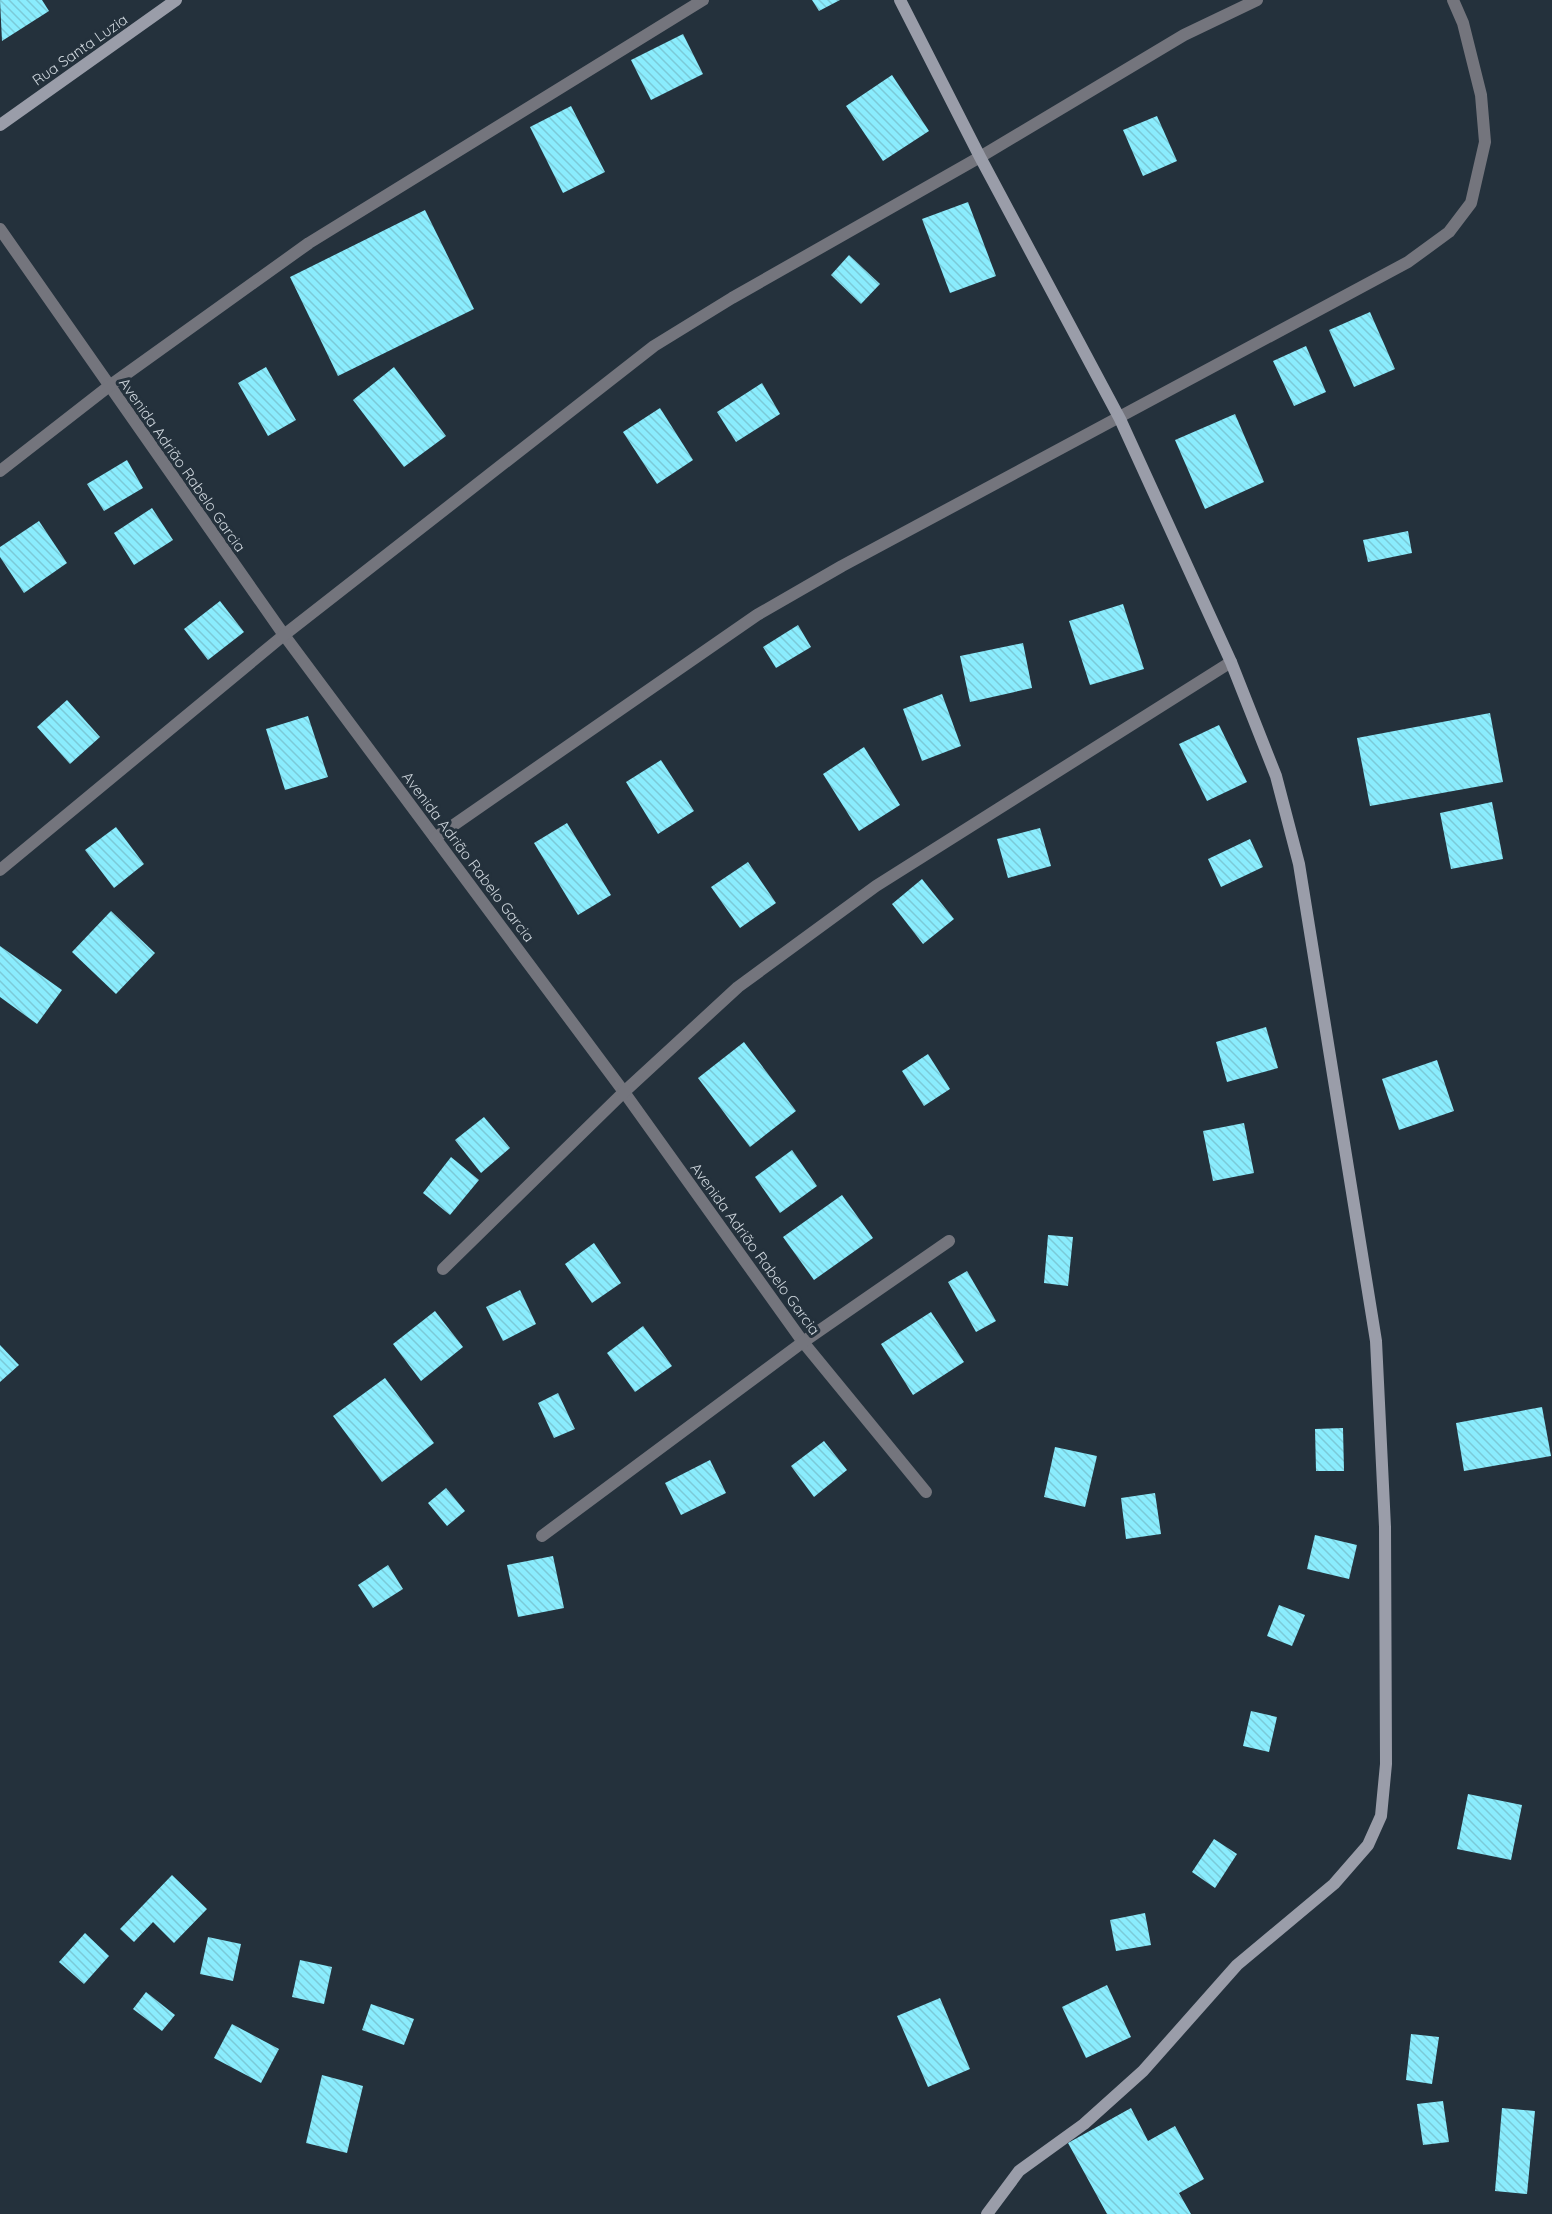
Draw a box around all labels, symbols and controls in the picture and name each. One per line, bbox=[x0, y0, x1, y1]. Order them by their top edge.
street label: Rua Santa Luzia bbox=[28, 10, 131, 90]
street label: Avenida Adrião Rabelo Garcia bbox=[115, 374, 250, 555]
street label: Avenida Adrião Rabelo Garcia bbox=[398, 768, 539, 946]
street label: Avenida Adrião Rabelo Garcia bbox=[687, 1159, 824, 1339]

